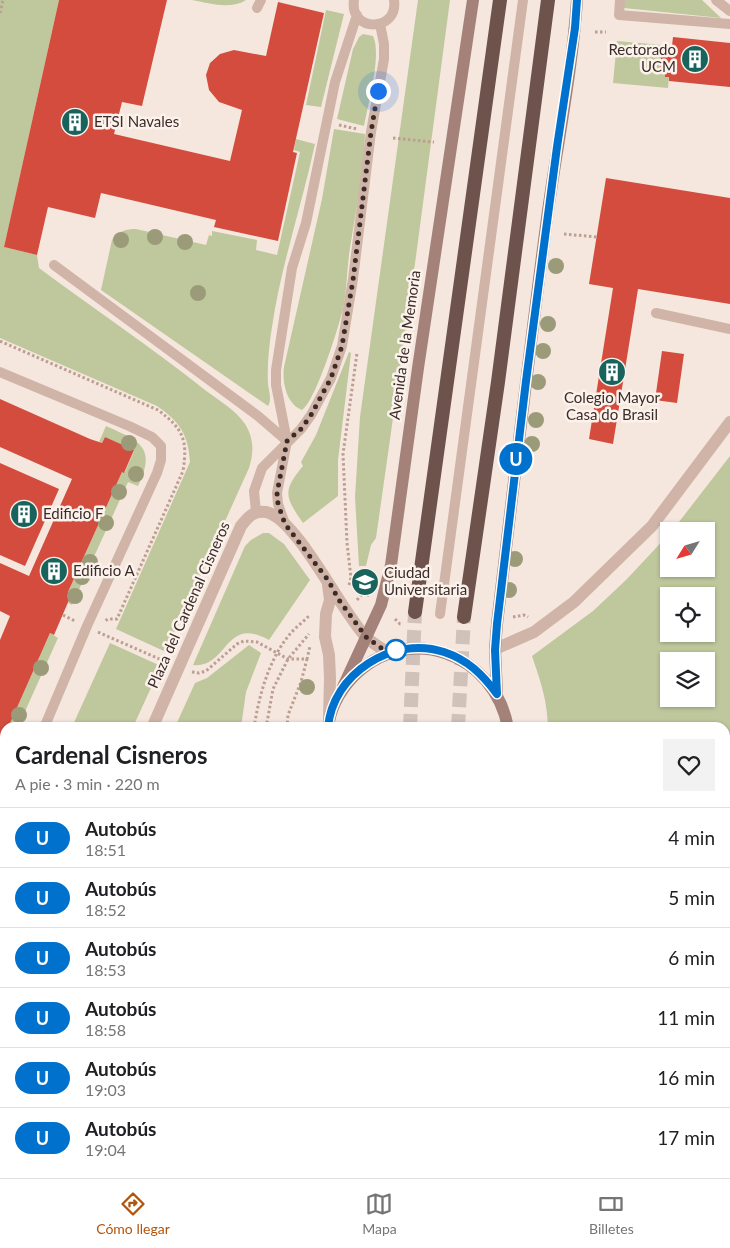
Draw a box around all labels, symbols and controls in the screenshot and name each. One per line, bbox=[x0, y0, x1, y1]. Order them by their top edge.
place label: Rectorado UCM bbox=[608, 40, 676, 75]
building icon: Rectorado UCM bbox=[680, 44, 710, 74]
your location bbox=[366, 79, 391, 104]
building icon: ETSI Navales bbox=[60, 107, 90, 137]
place label: ETSI Navales bbox=[94, 112, 179, 130]
street label: Avenida de la Memoria bbox=[385, 269, 423, 421]
building icon: Colegio Mayor Casa do Brasil bbox=[597, 357, 627, 387]
place label: Colegio Mayor Casa do Brasil bbox=[564, 388, 661, 423]
line badge: U bbox=[500, 443, 532, 475]
text: U bbox=[509, 448, 523, 470]
building icon: Edificio F bbox=[9, 499, 39, 529]
place label: Edificio F bbox=[43, 504, 104, 522]
street label: Plaza del Cardenal Cisneros bbox=[143, 518, 233, 691]
north arrow bbox=[660, 522, 715, 578]
map controls bbox=[660, 522, 715, 707]
building icon: Edificio A bbox=[39, 556, 69, 586]
place label: Edificio A bbox=[73, 561, 136, 579]
place label: Ciudad Universitaria bbox=[384, 563, 467, 598]
school or university icon: Ciudad Universitaria bbox=[350, 567, 380, 597]
button: locate bbox=[660, 587, 715, 642]
unlabelled marker bbox=[385, 639, 407, 661]
button: layers bbox=[660, 652, 715, 707]
button: heart bbox=[663, 739, 715, 791]
text: Cardenal Cisneros bbox=[15, 740, 207, 769]
text: A pie · 3 min · 220 m bbox=[15, 774, 160, 793]
text: Autobús bbox=[85, 817, 156, 840]
text: 4 min bbox=[668, 826, 715, 849]
text: U bbox=[36, 827, 49, 849]
text: 18:51 bbox=[85, 840, 126, 859]
text: Autobús bbox=[85, 877, 156, 900]
text: 5 min bbox=[668, 886, 715, 909]
text: U bbox=[36, 887, 49, 909]
text: 18:52 bbox=[85, 900, 126, 919]
text: Autobús bbox=[85, 937, 156, 960]
text: 6 min bbox=[668, 946, 715, 969]
text: U bbox=[36, 947, 49, 969]
text: 18:53 bbox=[85, 960, 126, 979]
text: Autobús bbox=[85, 997, 156, 1020]
text: 11 min bbox=[657, 1006, 715, 1029]
text: U bbox=[36, 1007, 49, 1029]
text: 18:58 bbox=[85, 1020, 126, 1039]
text: Autobús bbox=[85, 1057, 156, 1080]
text: 16 min bbox=[657, 1066, 715, 1089]
text: U bbox=[36, 1067, 49, 1089]
text: 19:03 bbox=[85, 1080, 126, 1099]
text: Autobús bbox=[85, 1117, 156, 1140]
text: 17 min bbox=[657, 1126, 715, 1149]
text: U bbox=[36, 1127, 49, 1149]
text: 19:04 bbox=[85, 1140, 126, 1159]
tab: Cómo llegar bbox=[96, 1190, 170, 1237]
tab: Mapa bbox=[362, 1190, 397, 1237]
tab: Billetes bbox=[589, 1190, 634, 1237]

